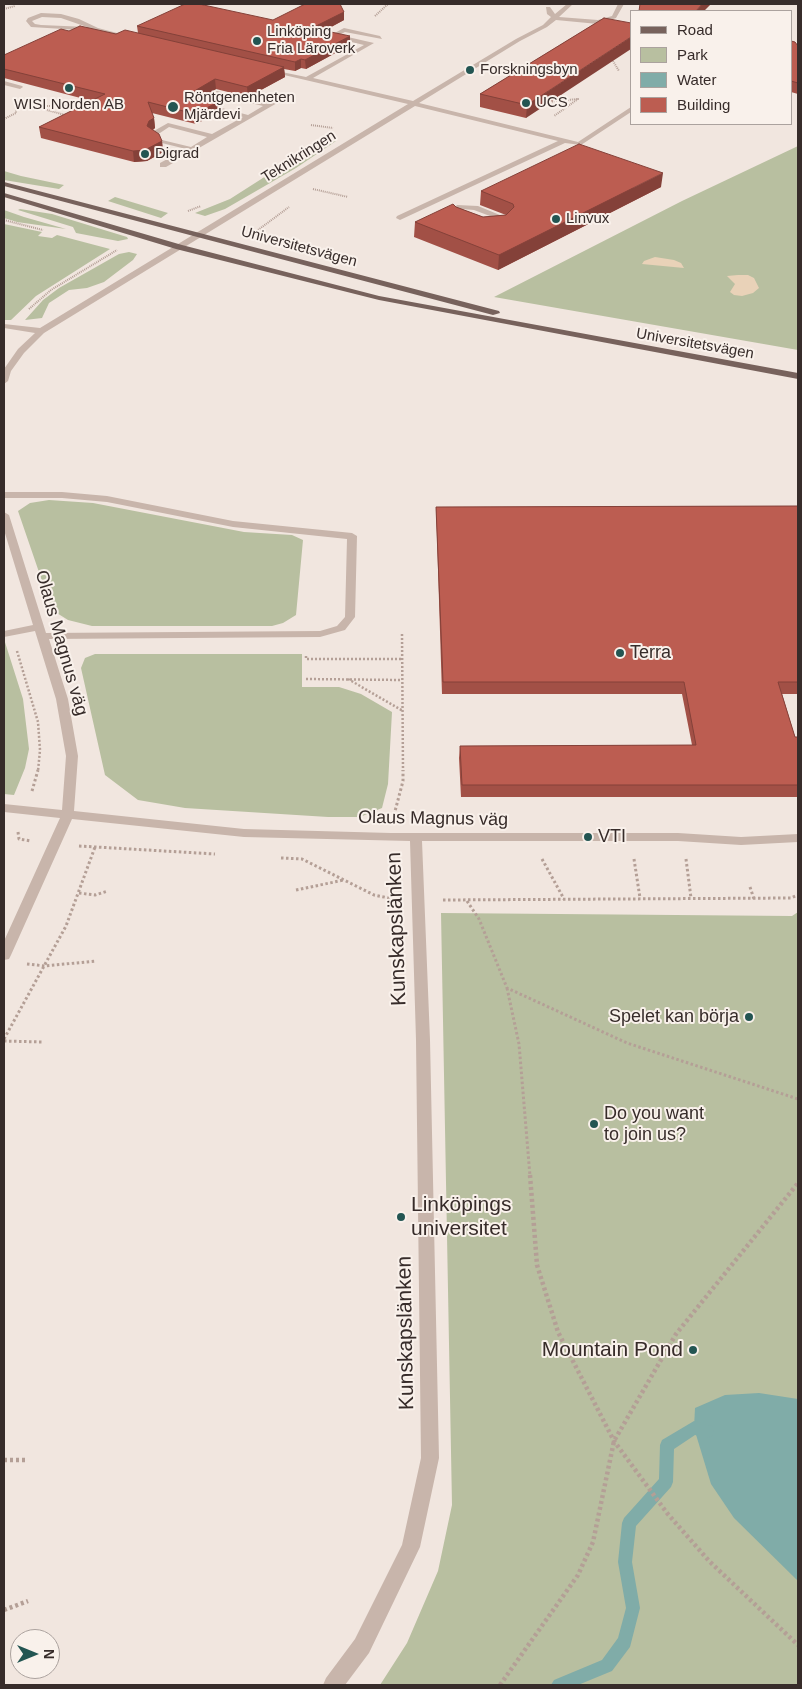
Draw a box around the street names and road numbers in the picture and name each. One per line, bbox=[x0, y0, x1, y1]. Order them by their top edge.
street label: Teknikringen bbox=[259, 127, 339, 187]
street label: Universitetsvägen bbox=[239, 223, 359, 271]
street label: Universitetsvägen bbox=[635, 325, 755, 363]
street label: Olaus Magnus väg bbox=[30, 568, 92, 718]
street label: Olaus Magnus väg bbox=[358, 807, 508, 831]
street label: Kunskapslänken bbox=[382, 852, 412, 1006]
street label: Kunskapslänken bbox=[392, 1256, 420, 1410]

